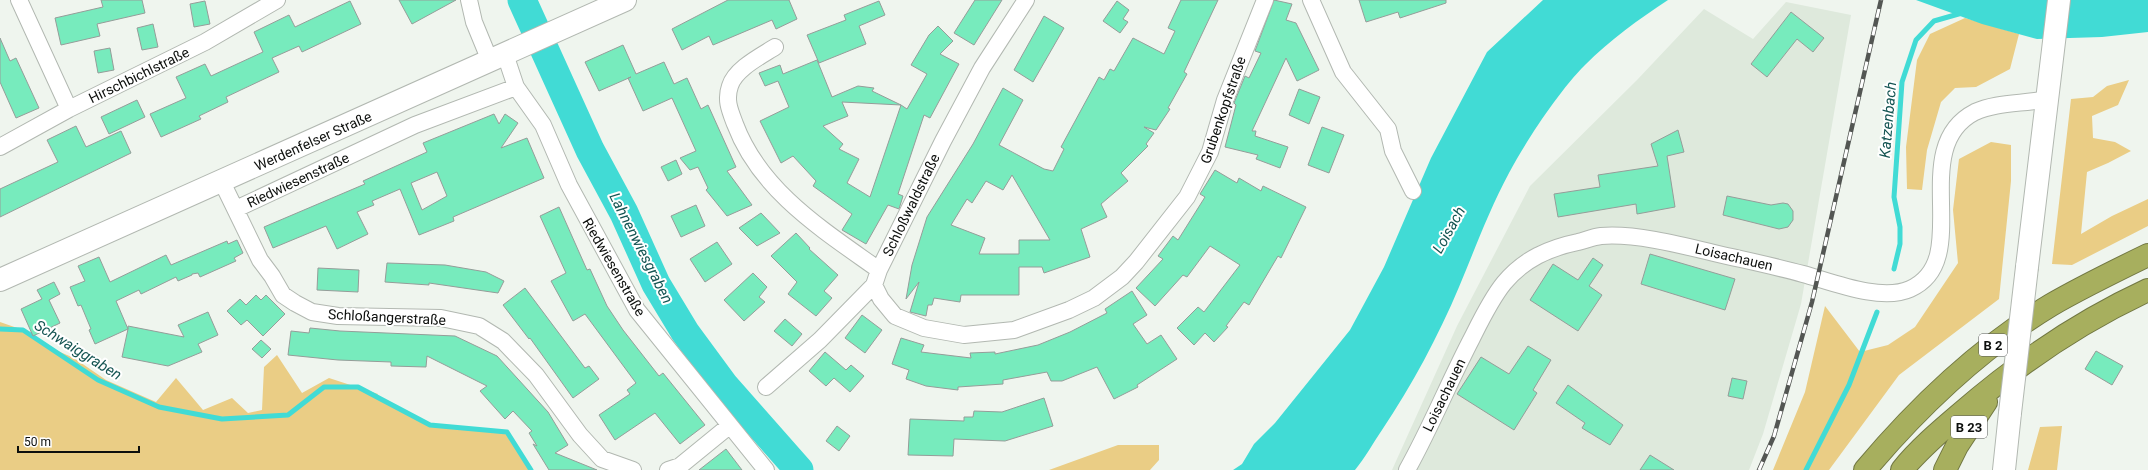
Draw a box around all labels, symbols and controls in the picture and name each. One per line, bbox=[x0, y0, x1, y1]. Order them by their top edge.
street label: Hirschbichlstraße bbox=[86, 44, 192, 106]
street label: Grubenkopfstraße bbox=[1197, 54, 1249, 166]
water label: Katzenbach bbox=[1876, 81, 1900, 159]
street label: Werdenfelser Straße bbox=[252, 108, 374, 174]
street label: Riedwiesenstraße bbox=[244, 149, 352, 211]
street label: Schloßwaldstraße bbox=[879, 151, 943, 259]
water label: Lahnenwiesgraben bbox=[605, 190, 677, 306]
water label: Loisach bbox=[1429, 203, 1469, 257]
street label: Riedwiesenstraße bbox=[579, 215, 649, 319]
street label: Loisachauen bbox=[1694, 240, 1774, 274]
street label: Schloßangerstraße bbox=[328, 306, 446, 328]
water label: Schwaiggraben bbox=[31, 316, 125, 384]
road number: B 2 bbox=[1979, 334, 2007, 356]
street label: Loisachauen bbox=[1419, 356, 1469, 434]
road number: B 23 bbox=[1951, 416, 1987, 438]
scale bar bbox=[18, 428, 139, 454]
text: 50 m bbox=[24, 435, 51, 449]

